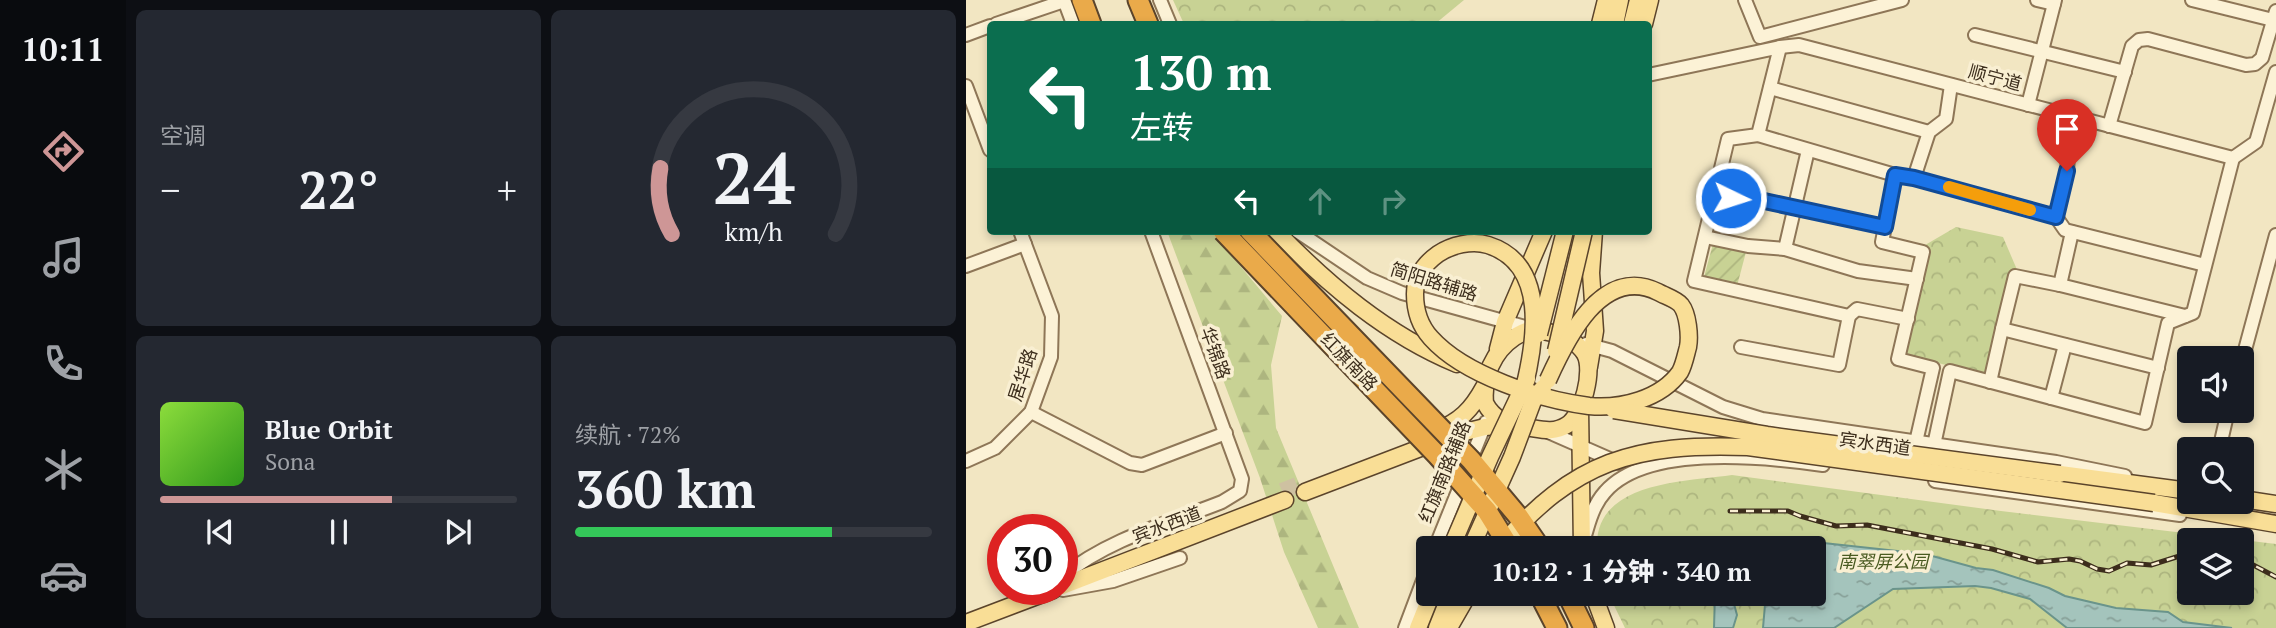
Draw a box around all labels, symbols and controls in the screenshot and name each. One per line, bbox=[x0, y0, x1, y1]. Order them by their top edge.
text: 10:11 bbox=[21, 28, 105, 70]
text: 130 m bbox=[1130, 39, 1272, 104]
icon: left bbox=[1015, 49, 1106, 140]
street label: 顺宁道 bbox=[1966, 58, 2024, 96]
pin bbox=[2037, 99, 2097, 171]
text: 左转 bbox=[1130, 106, 1194, 148]
icon: arrive bbox=[2048, 110, 2086, 148]
text: 空调 bbox=[160, 120, 206, 151]
icon: directions bbox=[39, 127, 88, 176]
text: 24 bbox=[712, 128, 795, 225]
text: 22° bbox=[298, 155, 379, 224]
position arrow bbox=[1694, 161, 1768, 235]
text: − bbox=[160, 165, 180, 215]
text: + bbox=[497, 165, 517, 215]
icon: left bbox=[1228, 182, 1266, 220]
icon: ahead bbox=[1301, 182, 1339, 220]
icon: right bbox=[1374, 182, 1412, 220]
text: km/h bbox=[725, 215, 783, 248]
icon: music bbox=[39, 233, 88, 282]
street label: 简阳路辅路 bbox=[1388, 256, 1481, 306]
street label: 华锦路 bbox=[1195, 323, 1236, 382]
street label: 红旗南路 bbox=[1316, 327, 1383, 396]
icon: phone bbox=[39, 339, 88, 388]
street label: 居华路 bbox=[1002, 345, 1042, 404]
map controls bbox=[2177, 346, 2254, 605]
button: sound bbox=[2177, 346, 2254, 423]
text: Blue Orbit bbox=[265, 412, 393, 446]
street label: 红旗南路辅路 bbox=[1413, 417, 1475, 526]
text: 续航 · 72% bbox=[575, 419, 681, 450]
street label: 宾水西道 bbox=[1838, 426, 1912, 460]
button: search bbox=[2177, 437, 2254, 514]
icon: climate bbox=[39, 445, 88, 494]
text: Sona bbox=[265, 446, 315, 477]
text: 360 km bbox=[575, 454, 756, 523]
street label: 宾水西道 bbox=[1129, 500, 1205, 548]
icon: previous bbox=[201, 513, 239, 551]
icon: pause bbox=[320, 513, 358, 551]
icon: next bbox=[439, 513, 477, 551]
speed limit sign: 30 bbox=[987, 514, 1078, 605]
button: layers bbox=[2177, 528, 2254, 605]
park label: 南翠屏公园 bbox=[1838, 549, 1931, 573]
icon: car bbox=[39, 551, 88, 600]
text: 10:12 · 1 分钟 · 340 m bbox=[1491, 554, 1751, 588]

